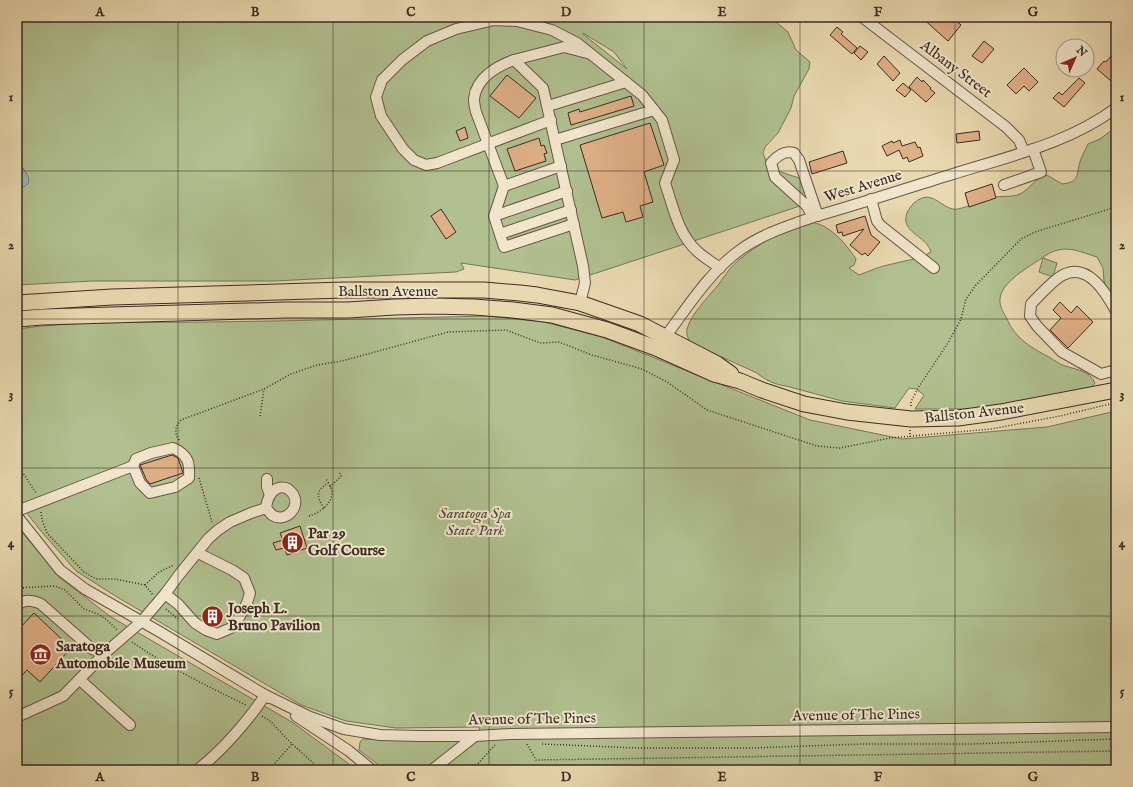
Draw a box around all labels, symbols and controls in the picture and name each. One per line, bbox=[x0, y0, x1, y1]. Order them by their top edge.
text: A bbox=[95, 4, 106, 21]
text: B bbox=[251, 4, 260, 21]
text: C bbox=[406, 4, 416, 21]
text: D bbox=[561, 4, 572, 21]
text: E bbox=[717, 4, 727, 21]
text: F bbox=[874, 4, 883, 21]
text: G bbox=[1028, 4, 1039, 21]
street label: Albany Street bbox=[916, 35, 995, 102]
north arrow bbox=[1055, 38, 1095, 78]
text: N bbox=[1072, 43, 1090, 60]
text: 1 bbox=[9, 89, 14, 106]
text: 1 bbox=[1120, 89, 1125, 106]
street label: West Avenue bbox=[822, 165, 904, 207]
text: 2 bbox=[8, 237, 14, 254]
text: 2 bbox=[1119, 237, 1125, 254]
street label: Ballston Avenue bbox=[338, 282, 438, 301]
text: 3 bbox=[9, 386, 14, 403]
text: 3 bbox=[1120, 386, 1125, 403]
street label: Ballston Avenue bbox=[923, 398, 1025, 428]
park label: Saratoga Spa State Park bbox=[439, 504, 511, 540]
place label: Par 29 Golf Course bbox=[308, 524, 385, 560]
building icon: Par 29 Golf Course bbox=[279, 529, 305, 555]
text: 4 bbox=[8, 535, 15, 552]
text: 4 bbox=[1119, 535, 1126, 552]
place label: Joseph L. Bruno Pavilion bbox=[226, 599, 320, 635]
building icon: Joseph L. Bruno Pavilion bbox=[199, 604, 225, 630]
place label: Saratoga Automobile Museum bbox=[55, 637, 187, 673]
museum icon: Saratoga Automobile Museum bbox=[28, 642, 54, 668]
text: 5 bbox=[9, 683, 14, 700]
text: 5 bbox=[1120, 683, 1125, 700]
street label: Avenue of The Pines bbox=[791, 704, 920, 726]
street label: Avenue of The Pines bbox=[467, 708, 596, 730]
text: A bbox=[95, 769, 106, 786]
text: B bbox=[251, 769, 260, 786]
text: C bbox=[406, 769, 416, 786]
text: D bbox=[561, 769, 572, 786]
text: E bbox=[717, 769, 727, 786]
text: F bbox=[874, 769, 883, 786]
text: G bbox=[1028, 769, 1039, 786]

